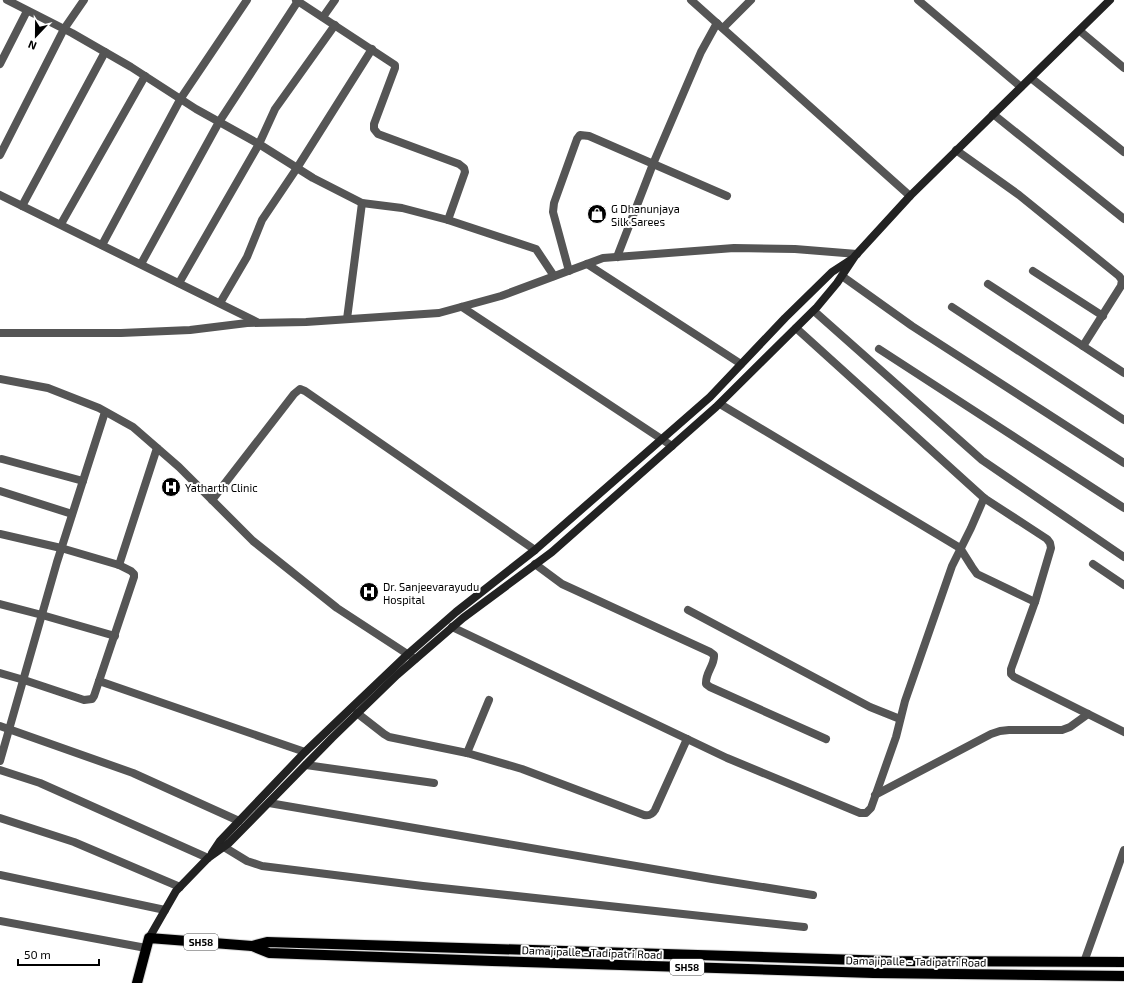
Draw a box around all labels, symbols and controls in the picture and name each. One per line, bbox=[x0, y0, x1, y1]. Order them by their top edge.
north arrow bbox=[16, 16, 56, 56]
text: N bbox=[26, 38, 38, 53]
place label: G Dhanunjaya Silk Sarees bbox=[611, 202, 680, 228]
shop icon: G Dhanunjaya Silk Sarees bbox=[586, 203, 608, 225]
hospital icon: Yatharth Clinic bbox=[160, 476, 182, 498]
place label: Yatharth Clinic bbox=[185, 481, 258, 494]
place label: Dr. Sanjeevarayudu Hospital bbox=[383, 580, 479, 606]
hospital icon: Dr. Sanjeevarayudu Hospital bbox=[358, 581, 380, 603]
road number: SH58 bbox=[184, 934, 218, 950]
scale bar bbox=[18, 941, 99, 967]
street label: Damajipalle - Tadipatri Road bbox=[521, 943, 663, 962]
text: 50 m bbox=[24, 947, 51, 961]
street label: Damajipalle - Tadipatri Road bbox=[845, 953, 987, 970]
road number: SH58 bbox=[670, 959, 704, 975]

